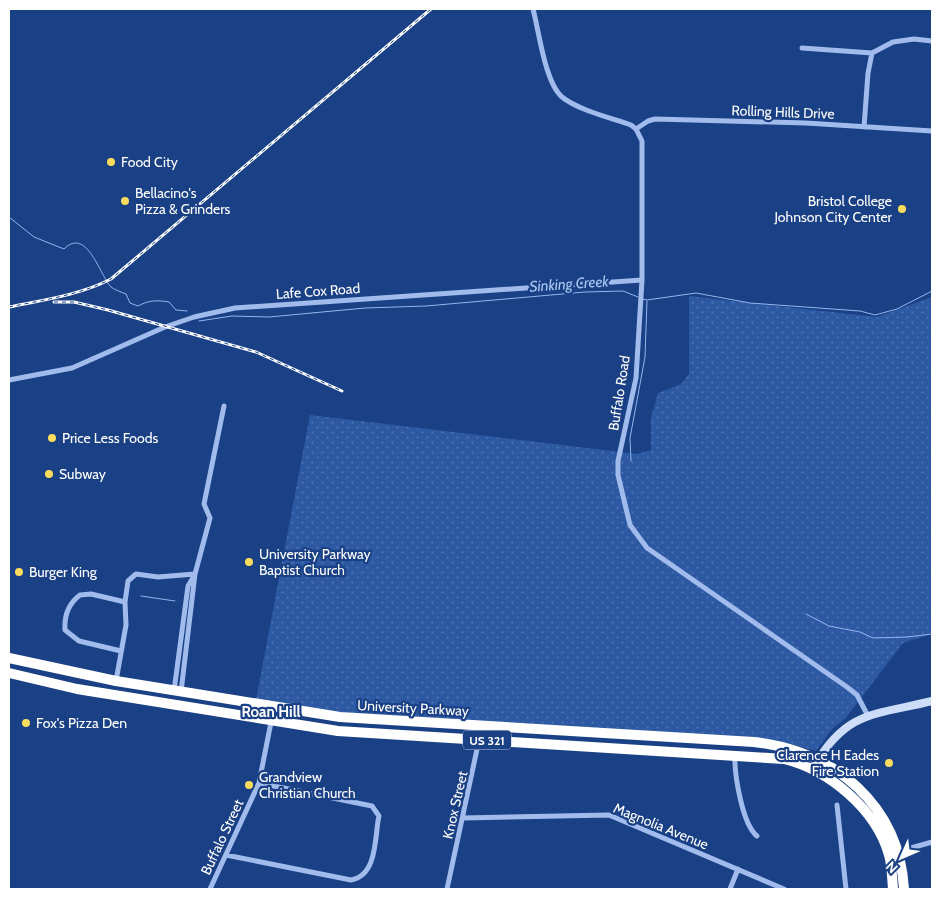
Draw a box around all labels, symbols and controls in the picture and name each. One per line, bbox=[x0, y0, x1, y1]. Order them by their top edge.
street label: Rolling Hills Drive bbox=[731, 101, 835, 123]
place label: Food City bbox=[121, 153, 178, 171]
marker: Food City bbox=[105, 156, 117, 168]
place label: Bellacino's Pizza & Grinders bbox=[135, 184, 231, 218]
place label: Bristol College Johnson City Center bbox=[774, 192, 893, 226]
marker: Bellacino's Pizza & Grinders bbox=[119, 195, 131, 207]
marker: Bristol College Johnson City Center bbox=[896, 203, 908, 215]
water label: Sinking Creek bbox=[529, 272, 610, 296]
street label: Lafe Cox Road bbox=[275, 279, 361, 303]
street label: Buffalo Road bbox=[604, 354, 634, 432]
place label: Price Less Foods bbox=[62, 429, 159, 447]
marker: Price Less Foods bbox=[46, 432, 58, 444]
place label: Subway bbox=[59, 465, 106, 483]
marker: Subway bbox=[43, 468, 55, 480]
place label: University Parkway Baptist Church bbox=[259, 545, 371, 579]
marker: University Parkway Baptist Church bbox=[243, 556, 255, 568]
place label: Burger King bbox=[29, 563, 98, 581]
marker: Burger King bbox=[13, 566, 25, 578]
street label: University Parkway bbox=[357, 696, 469, 720]
district label: Roan Hill bbox=[241, 703, 301, 721]
place label: Fox's Pizza Den bbox=[36, 714, 127, 732]
marker: Fox's Pizza Den bbox=[20, 717, 32, 729]
road number: US 321 bbox=[463, 730, 511, 750]
place label: Clarence H Eades Fire Station bbox=[776, 746, 879, 780]
marker: Clarence H Eades Fire Station bbox=[883, 757, 895, 769]
place label: Grandview Christian Church bbox=[259, 768, 356, 802]
street label: Knox Street bbox=[438, 769, 472, 841]
marker: Grandview Christian Church bbox=[243, 779, 255, 791]
street label: Buffalo Street bbox=[197, 796, 248, 878]
street label: Magnolia Avenue bbox=[611, 799, 711, 853]
north arrow bbox=[876, 833, 926, 883]
text: N bbox=[882, 857, 902, 877]

